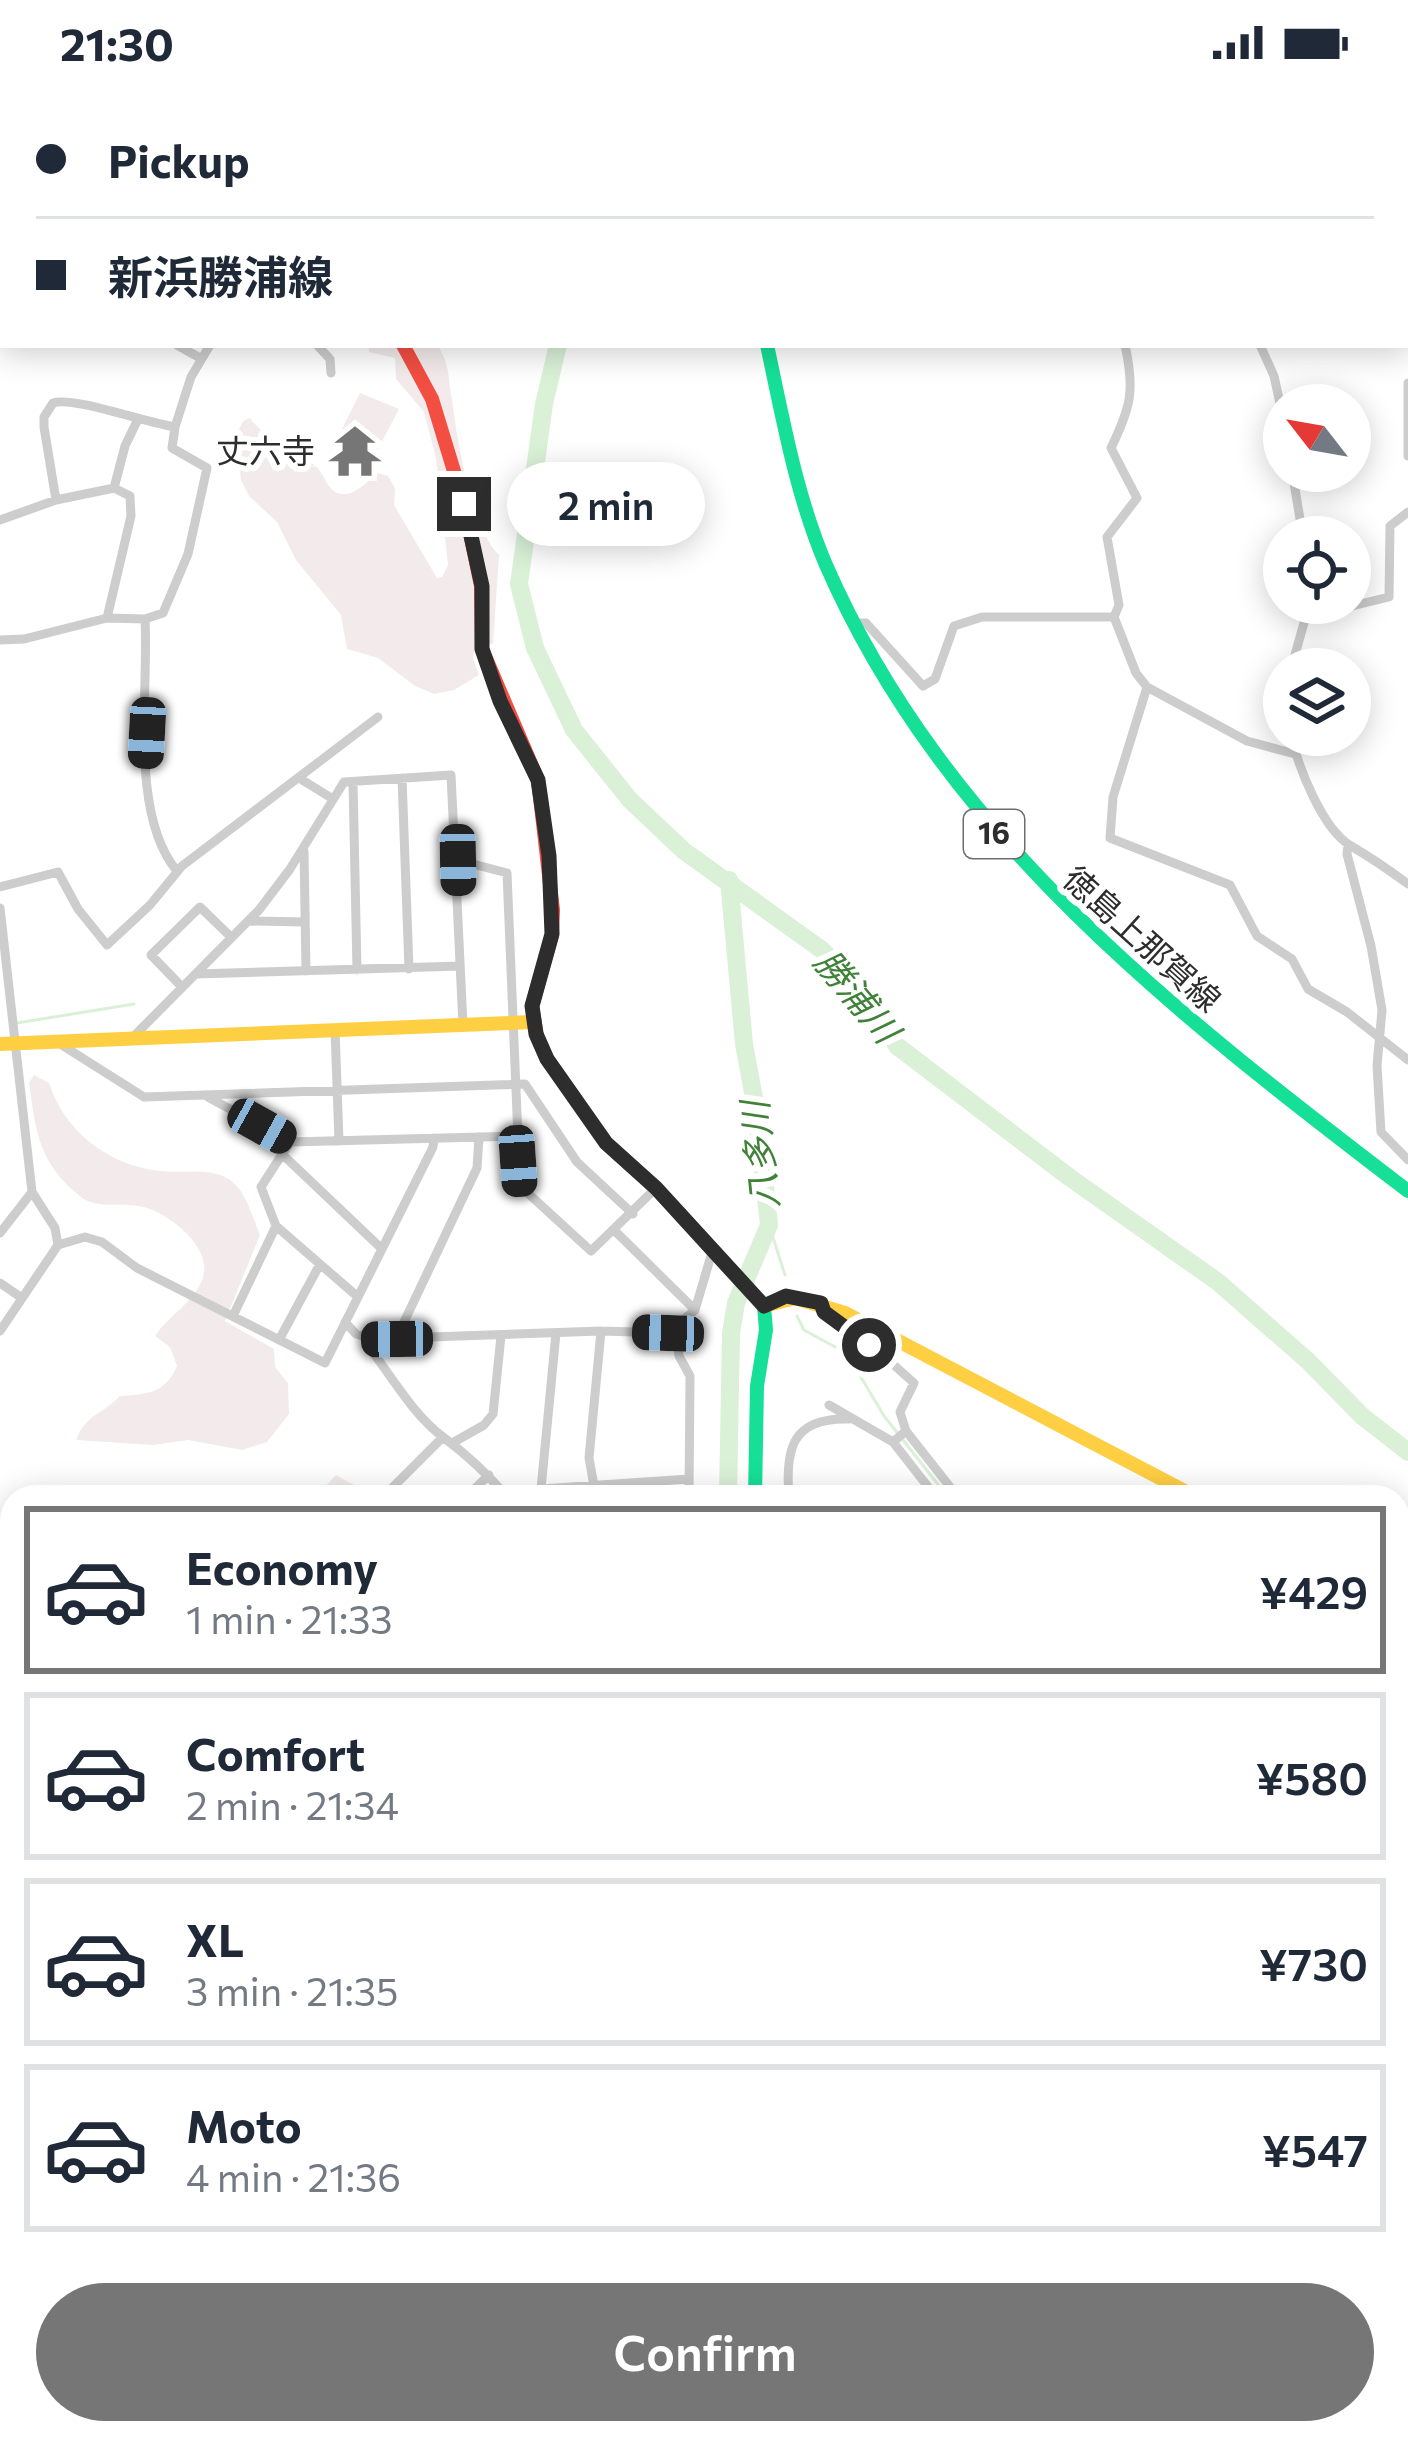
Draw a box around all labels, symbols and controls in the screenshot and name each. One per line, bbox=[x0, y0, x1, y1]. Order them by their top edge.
text: 21:30 bbox=[60, 15, 174, 70]
text: Pickup bbox=[108, 132, 250, 187]
text: 新浜勝浦線 bbox=[108, 248, 333, 303]
north arrow bbox=[1263, 384, 1371, 492]
map controls bbox=[1263, 384, 1371, 756]
temple icon: 丈六寺 bbox=[326, 422, 384, 480]
place label: 丈六寺 bbox=[216, 429, 315, 470]
callout: 2 min bbox=[506, 462, 704, 546]
route end bbox=[437, 477, 491, 531]
text: 2 min bbox=[558, 480, 654, 528]
button: locate bbox=[1263, 516, 1371, 624]
button: layers bbox=[1263, 648, 1371, 756]
car bbox=[127, 696, 167, 770]
road number: 16 bbox=[964, 810, 1024, 858]
car bbox=[439, 824, 477, 896]
street label: 徳島上那賀線 bbox=[1056, 856, 1230, 1019]
water label: 勝浦川 bbox=[807, 939, 913, 1053]
car bbox=[222, 1093, 302, 1159]
water label: 八多川 bbox=[730, 1095, 786, 1211]
car bbox=[498, 1124, 538, 1198]
car bbox=[631, 1314, 705, 1352]
route start bbox=[842, 1318, 896, 1372]
car bbox=[361, 1320, 433, 1358]
icon: car bbox=[42, 1536, 150, 1644]
text: Economy bbox=[186, 1539, 378, 1594]
text: ¥429 bbox=[1259, 1563, 1368, 1618]
text: 1 min · 21:33 bbox=[186, 1594, 393, 1642]
icon: car bbox=[42, 1722, 150, 1830]
text: Comfort bbox=[186, 1725, 365, 1780]
text: ¥580 bbox=[1256, 1749, 1368, 1804]
text: 2 min · 21:34 bbox=[186, 1780, 399, 1828]
icon: car bbox=[42, 1908, 150, 2016]
text: XL bbox=[186, 1911, 244, 1966]
text: ¥730 bbox=[1259, 1935, 1368, 1990]
text: 3 min · 21:35 bbox=[186, 1966, 398, 2014]
icon: car bbox=[42, 2094, 150, 2202]
text: Moto bbox=[186, 2097, 302, 2152]
text: ¥547 bbox=[1262, 2121, 1368, 2176]
text: 4 min · 21:36 bbox=[186, 2152, 401, 2200]
button: Confirm bbox=[36, 2283, 1374, 2421]

